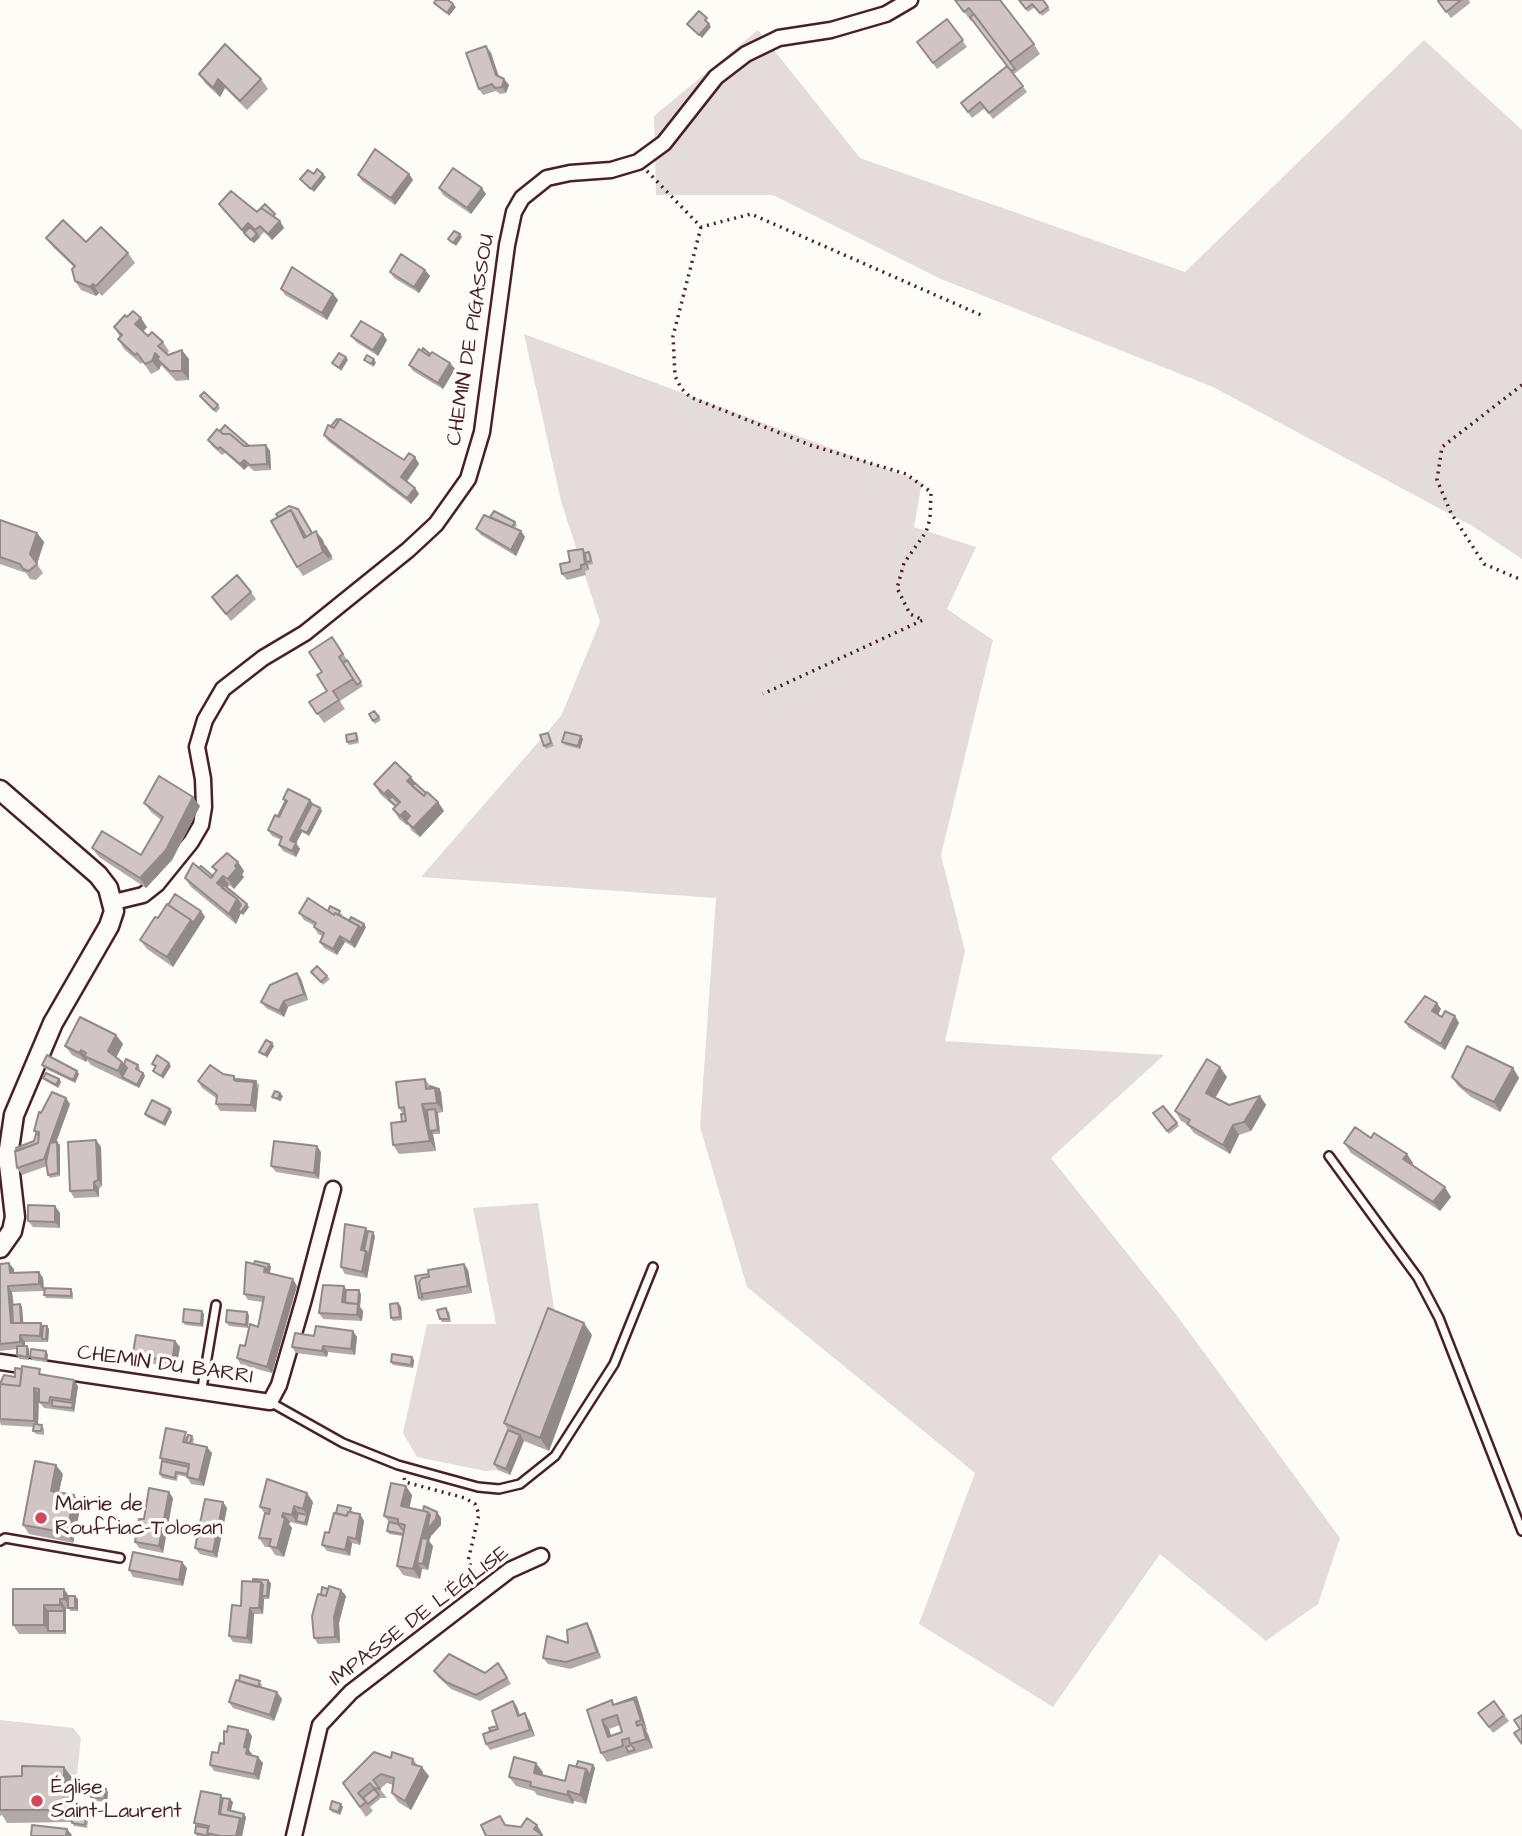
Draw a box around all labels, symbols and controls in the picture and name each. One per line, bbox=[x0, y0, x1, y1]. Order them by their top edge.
street label: CHEMIN DE PIGASSOU bbox=[443, 232, 501, 448]
street label: CHEMIN DU BARRI bbox=[75, 1341, 255, 1391]
place label: Mairie de Rouffiac-Tolosan bbox=[55, 1493, 223, 1543]
marker: Mairie de Rouffiac-Tolosan bbox=[33, 1510, 49, 1526]
street label: IMPASSE DE L'ÉGLISE bbox=[325, 1541, 515, 1693]
place label: Église Saint-Laurent bbox=[51, 1776, 182, 1826]
marker: Église Saint-Laurent bbox=[29, 1793, 45, 1809]

